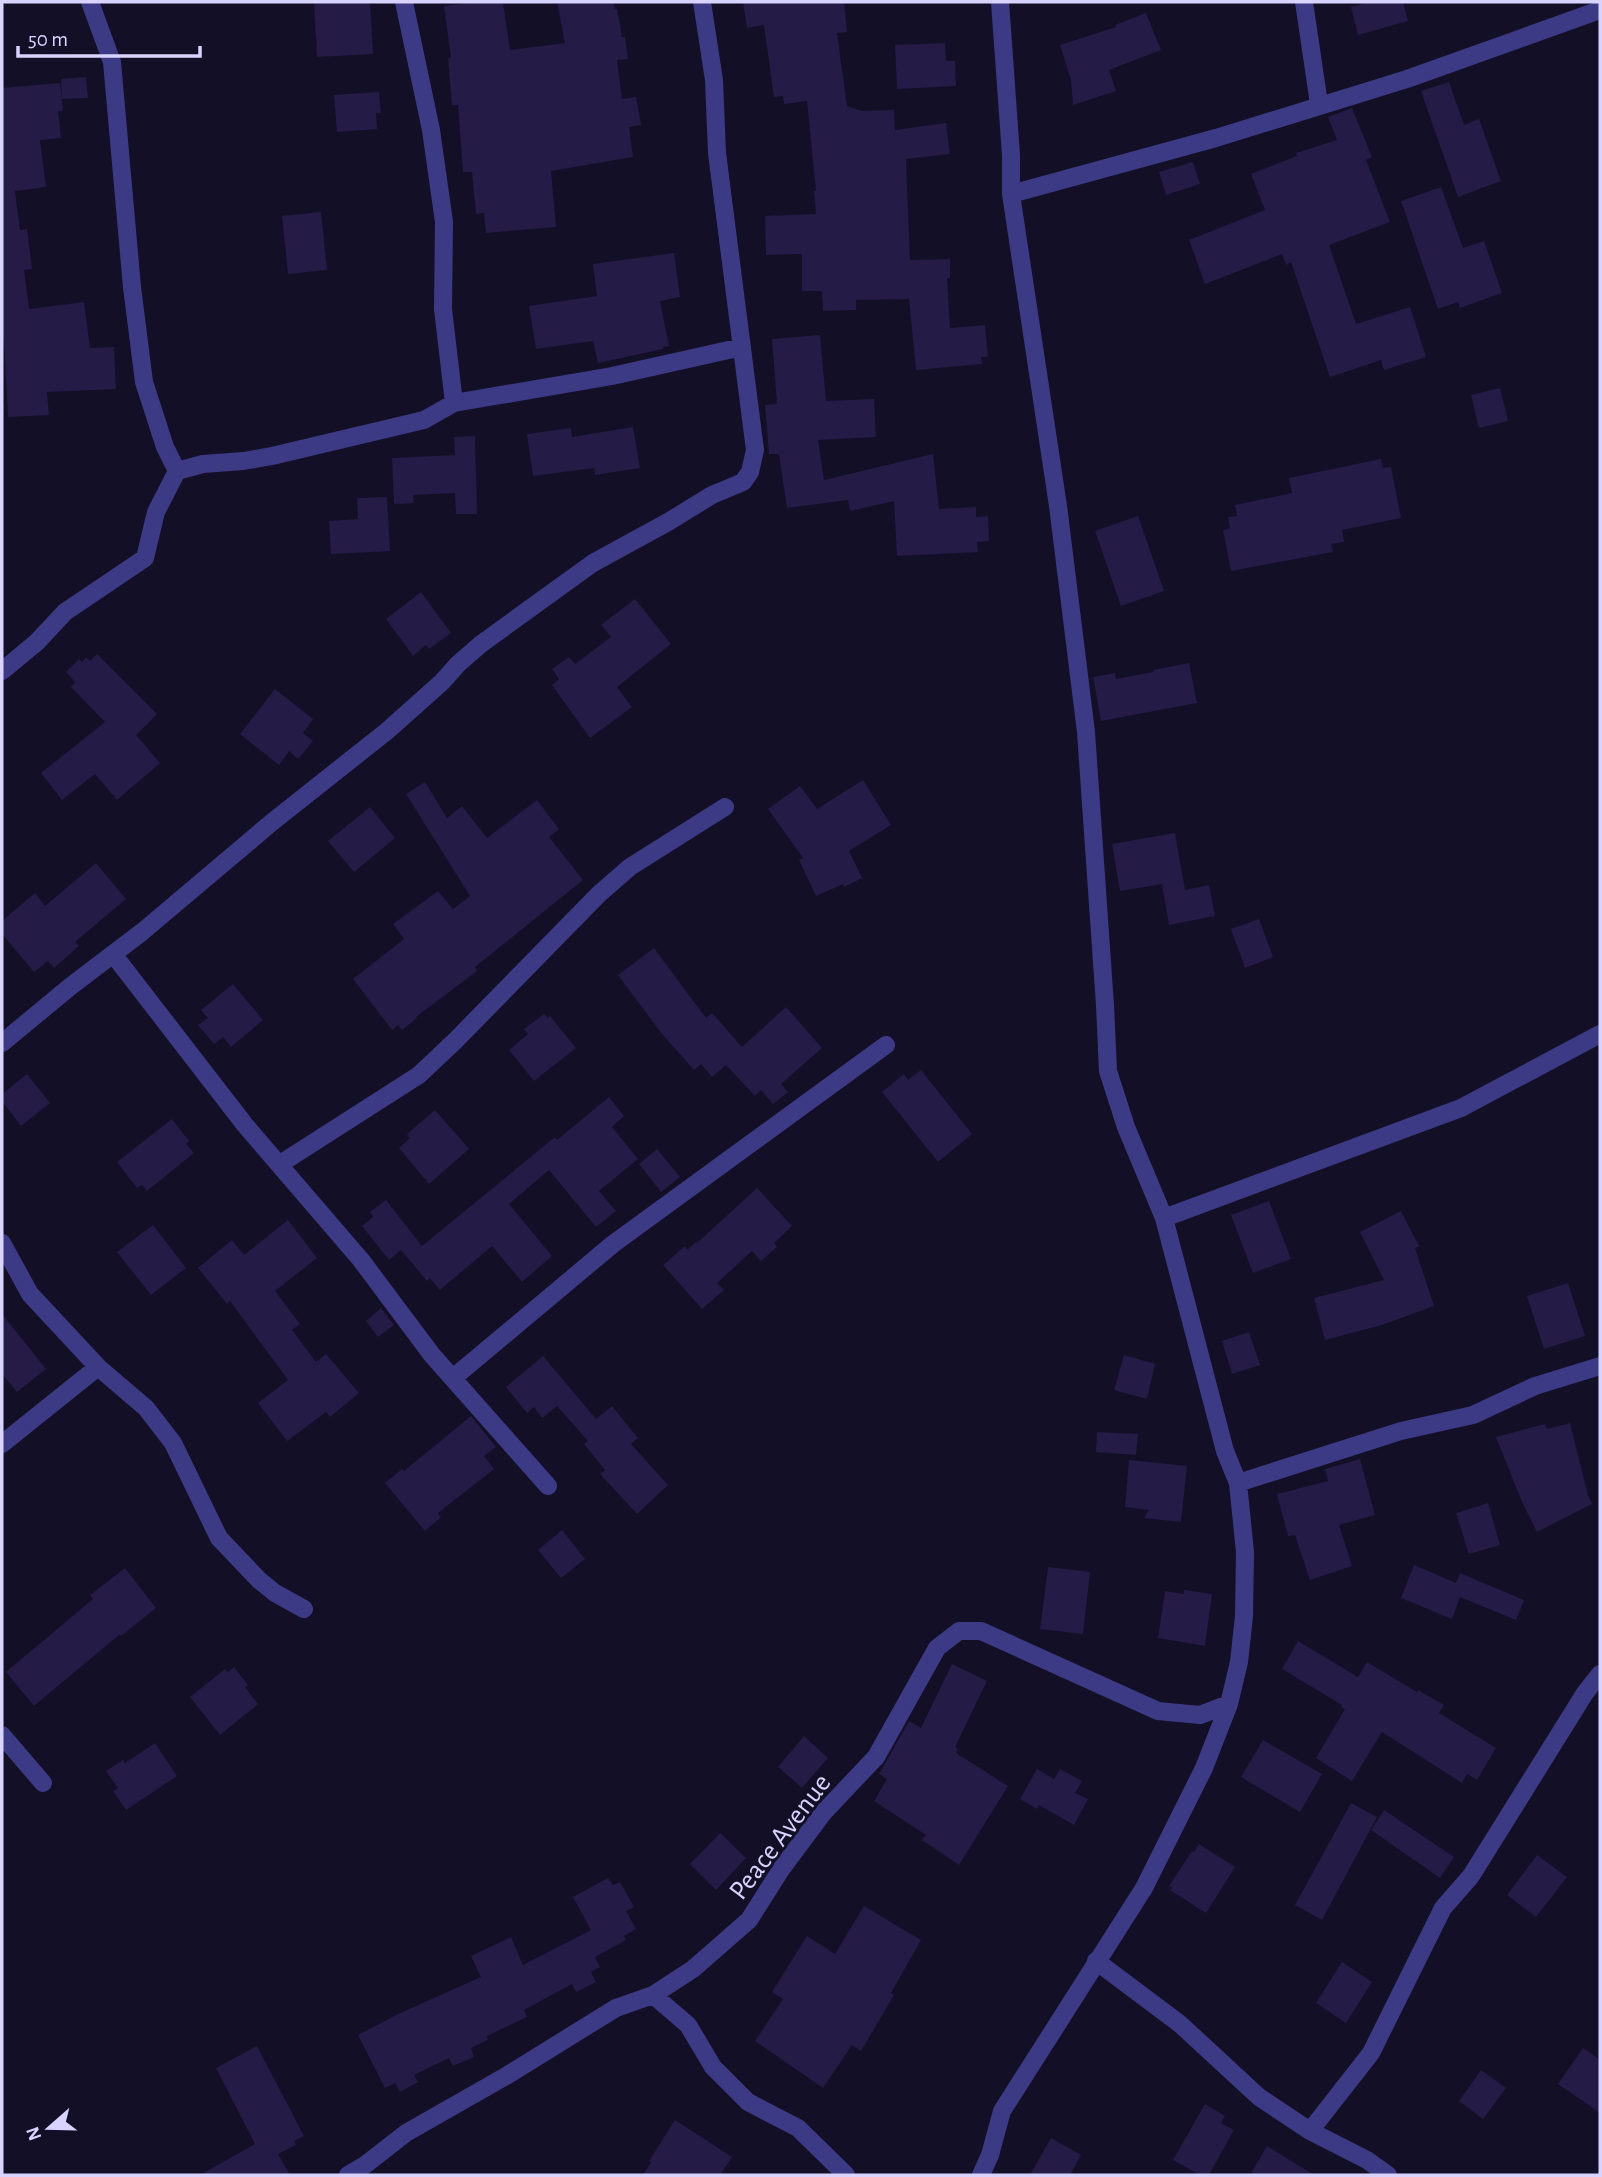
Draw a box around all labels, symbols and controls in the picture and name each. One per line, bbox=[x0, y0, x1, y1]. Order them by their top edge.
scale bar bbox=[18, 14, 200, 58]
text: 50 m bbox=[28, 29, 68, 50]
street label: Peace Avenue bbox=[725, 1769, 837, 1905]
north arrow bbox=[14, 2093, 84, 2163]
text: N bbox=[23, 2124, 46, 2143]

